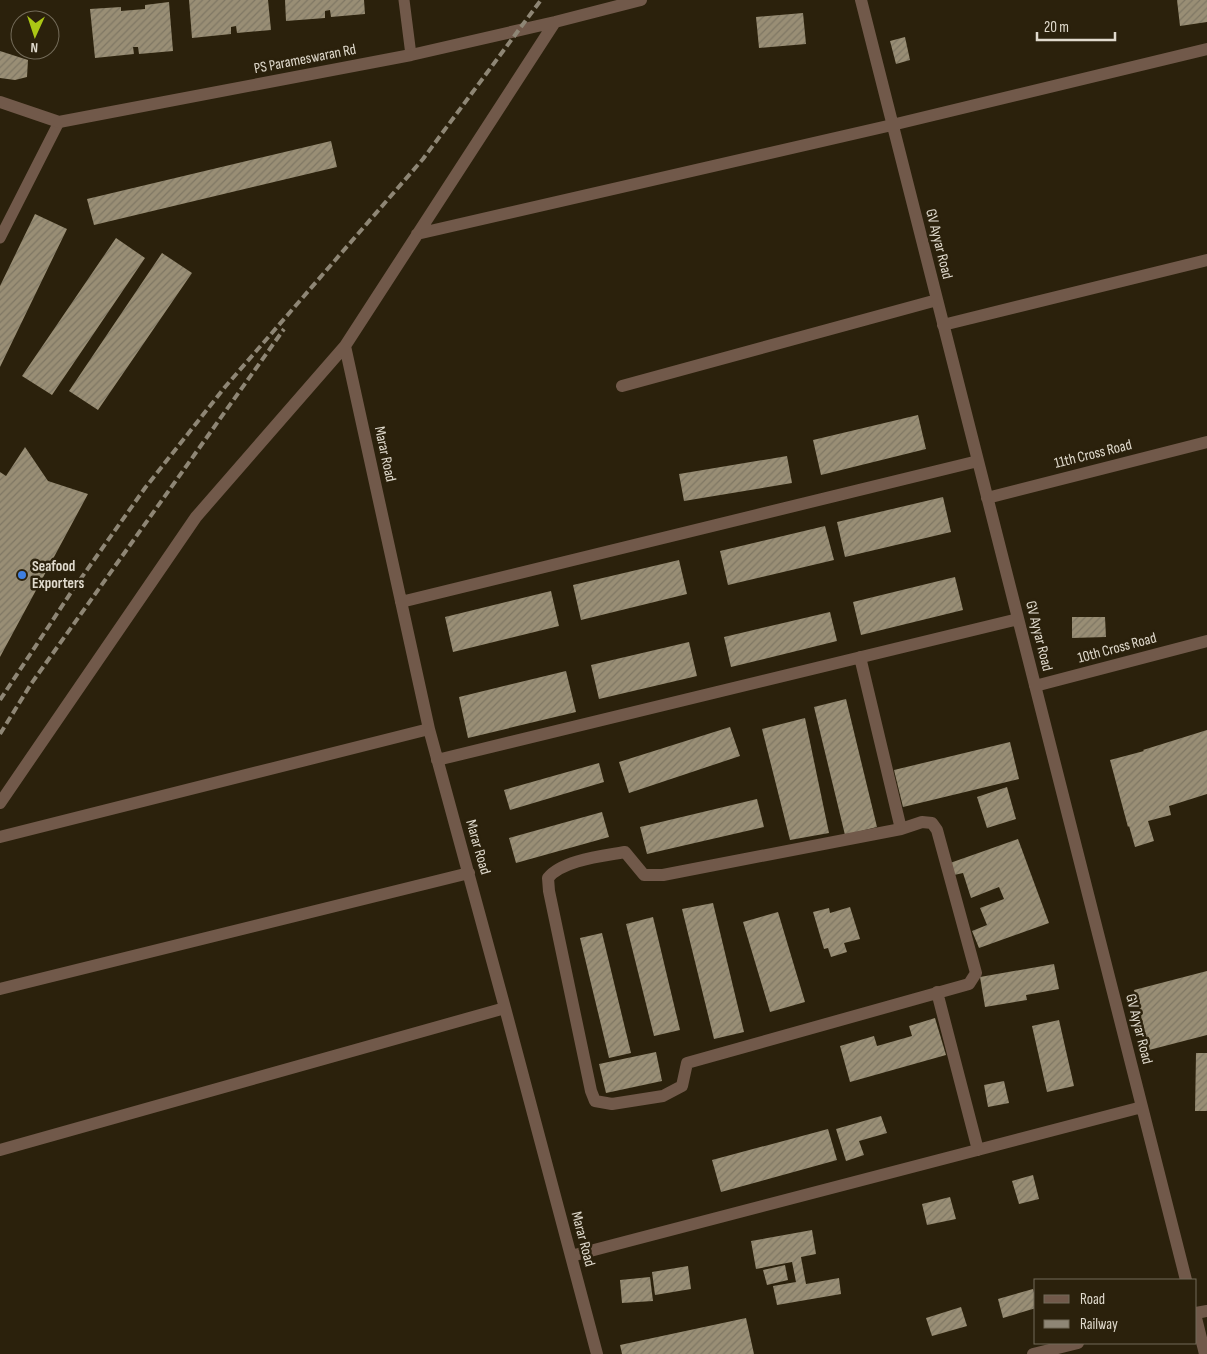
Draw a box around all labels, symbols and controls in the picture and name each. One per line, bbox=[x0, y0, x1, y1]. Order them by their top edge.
north arrow bbox=[10, 10, 60, 60]
scale bar bbox=[1037, 10, 1114, 42]
text: 20 m bbox=[1044, 18, 1069, 37]
text: N bbox=[30, 39, 39, 56]
street label: PS Parameswaran Rd bbox=[252, 40, 358, 78]
street label: GV Ayyar Road bbox=[921, 207, 957, 281]
street label: Marar Road bbox=[370, 425, 400, 483]
street label: 11th Cross Road bbox=[1052, 435, 1134, 473]
place label: Seafood Exporters bbox=[32, 557, 84, 593]
marker: Seafood Exporters bbox=[16, 569, 28, 581]
street label: GV Ayyar Road bbox=[1021, 599, 1057, 673]
street label: 10th Cross Road bbox=[1076, 628, 1158, 668]
street label: Marar Road bbox=[461, 817, 495, 877]
street label: GV Ayyar Road bbox=[1121, 992, 1157, 1066]
street label: Marar Road bbox=[567, 1209, 599, 1269]
legend bbox=[1034, 1279, 1197, 1344]
text: Road bbox=[1080, 1290, 1105, 1309]
text: Railway bbox=[1080, 1315, 1118, 1334]

